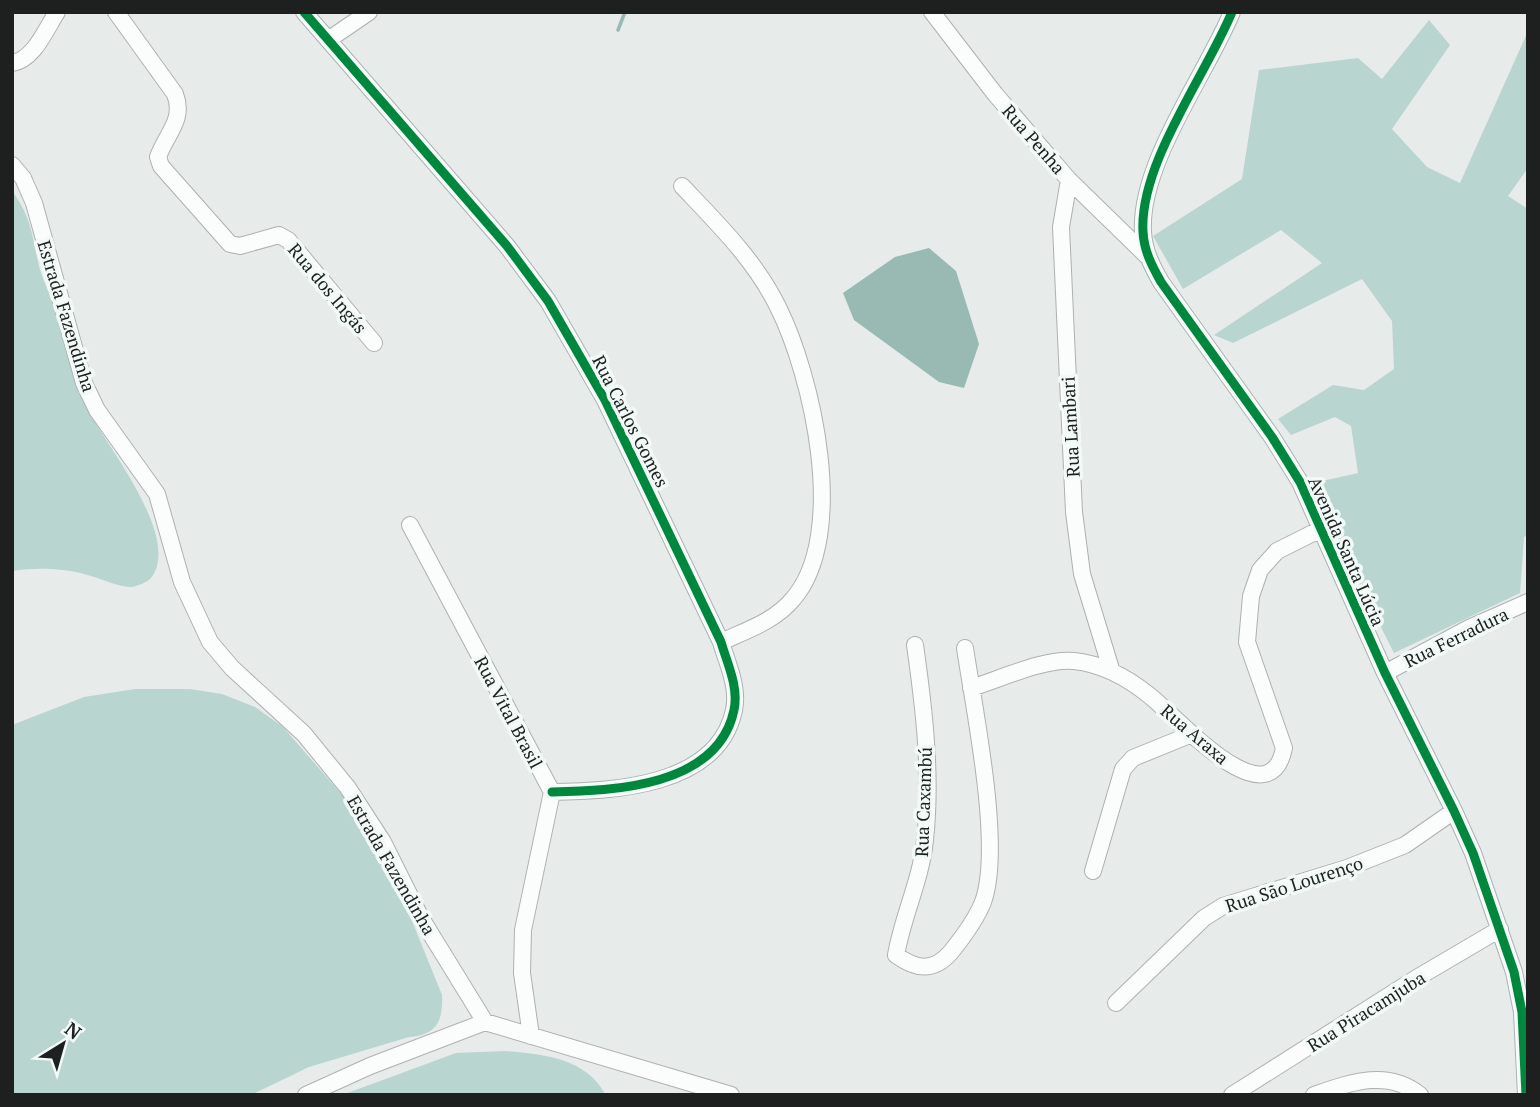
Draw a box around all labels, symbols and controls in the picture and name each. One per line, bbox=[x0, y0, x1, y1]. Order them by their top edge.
street label: Rua Penha bbox=[997, 99, 1071, 179]
street label: Estrada Fazendinha bbox=[33, 237, 101, 395]
street label: Rua dos Ingás bbox=[283, 238, 373, 338]
street label: Rua Carlos Gomes bbox=[587, 351, 675, 491]
street label: Rua Lambari bbox=[1055, 376, 1085, 478]
street label: Avenida Santa Lúcia bbox=[1303, 473, 1391, 629]
street label: Rua Ferradura bbox=[1400, 601, 1512, 673]
street label: Rua Vital Brasil bbox=[469, 652, 549, 772]
street label: Rua Araxa bbox=[1156, 699, 1234, 769]
street label: Rua Caxambú bbox=[909, 747, 937, 857]
street label: Estrada Fazendinha bbox=[342, 791, 442, 939]
street label: Rua São Lourenço bbox=[1222, 850, 1366, 918]
street label: Rua Piracamjuba bbox=[1302, 965, 1430, 1057]
north arrow bbox=[28, 1009, 98, 1079]
text: N bbox=[60, 1016, 87, 1045]

